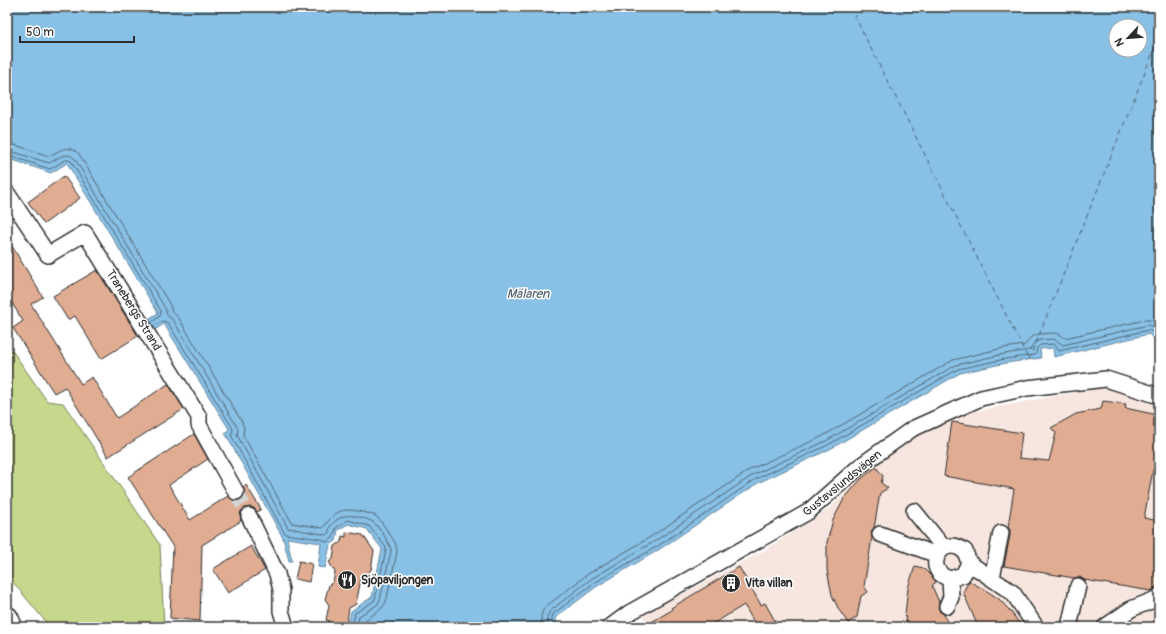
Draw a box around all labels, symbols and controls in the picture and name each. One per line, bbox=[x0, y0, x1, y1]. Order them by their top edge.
scale bar bbox=[20, 18, 134, 44]
north arrow bbox=[1108, 18, 1148, 58]
text: 50 m bbox=[26, 25, 54, 40]
text: N bbox=[1112, 35, 1127, 48]
street label: Tranebergs Strand bbox=[103, 267, 165, 354]
water label: Mälaren bbox=[507, 286, 550, 302]
street label: Gustavslundsvägen bbox=[800, 447, 885, 520]
restaurant icon: Sjöpaviljongen bbox=[336, 569, 358, 591]
building icon: Vita villan bbox=[720, 572, 742, 594]
place label: Sjöpaviljongen bbox=[361, 573, 434, 588]
place label: Vita villan bbox=[745, 576, 793, 591]

